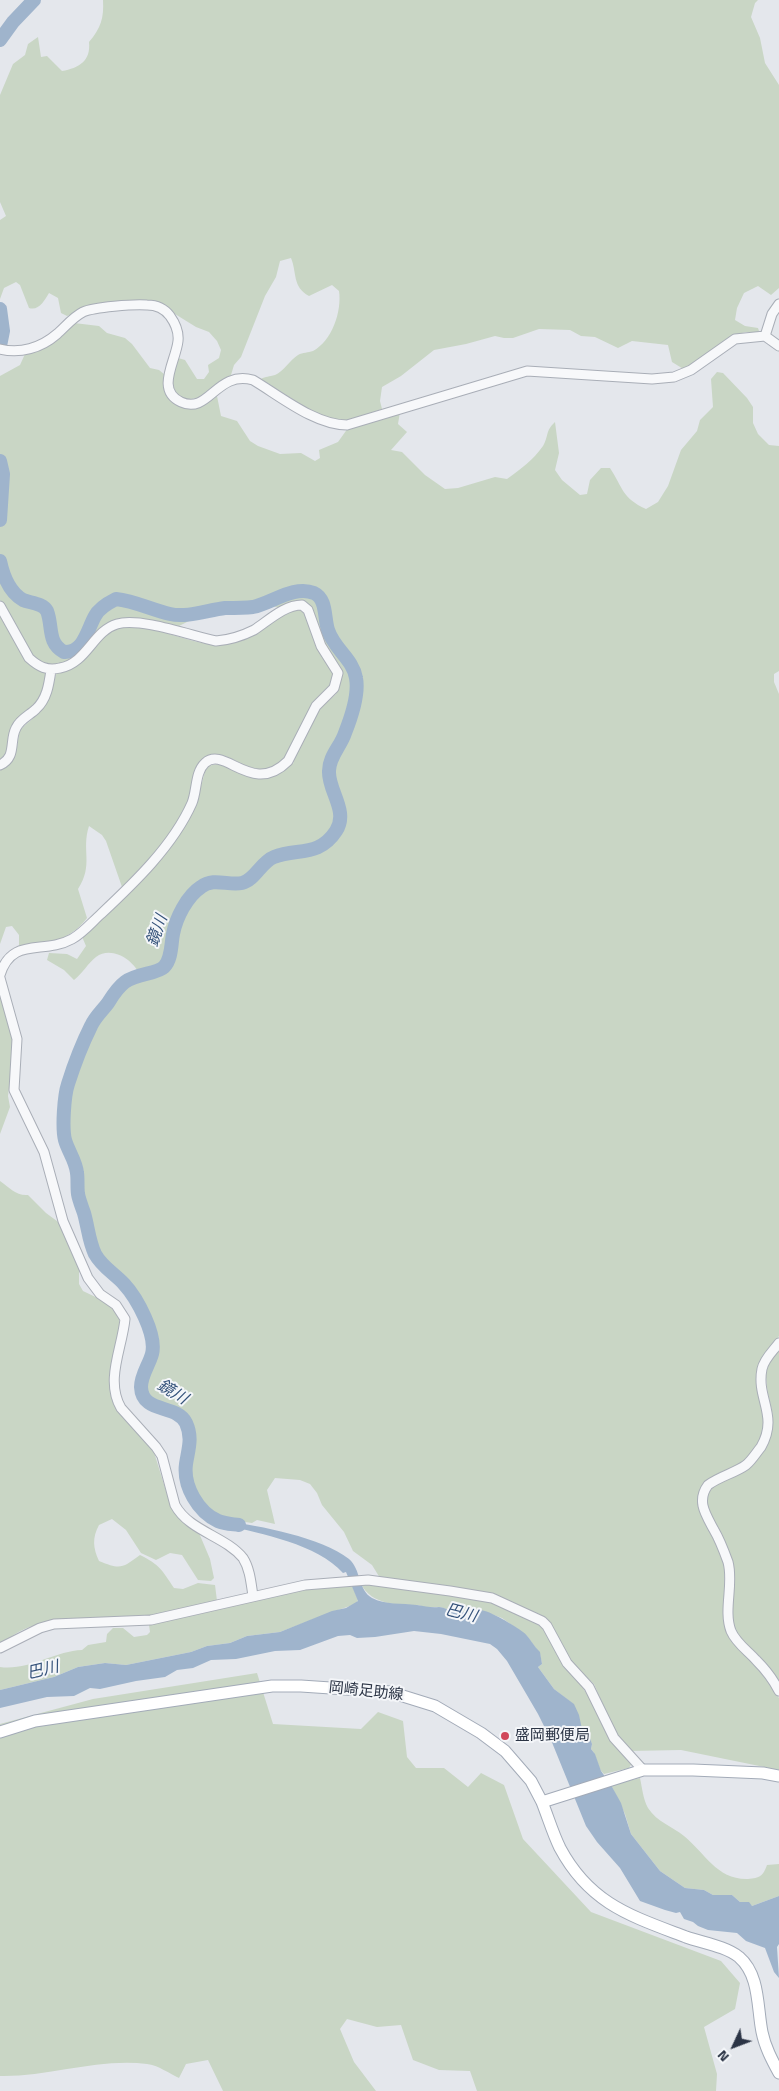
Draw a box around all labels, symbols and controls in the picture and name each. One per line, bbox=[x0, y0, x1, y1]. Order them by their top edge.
water label: 鏡川 bbox=[144, 913, 172, 949]
water label: 鏡川 bbox=[153, 1377, 191, 1409]
water label: 巴川 bbox=[443, 1601, 479, 1627]
water label: 巴川 bbox=[25, 1658, 61, 1684]
street label: 岡崎足助線 bbox=[328, 1679, 404, 1705]
place label: 盛岡郵便局 bbox=[515, 1727, 590, 1745]
marker: 盛岡郵便局 bbox=[499, 1730, 511, 1742]
north arrow bbox=[709, 2021, 759, 2071]
text: N bbox=[712, 2046, 734, 2067]

